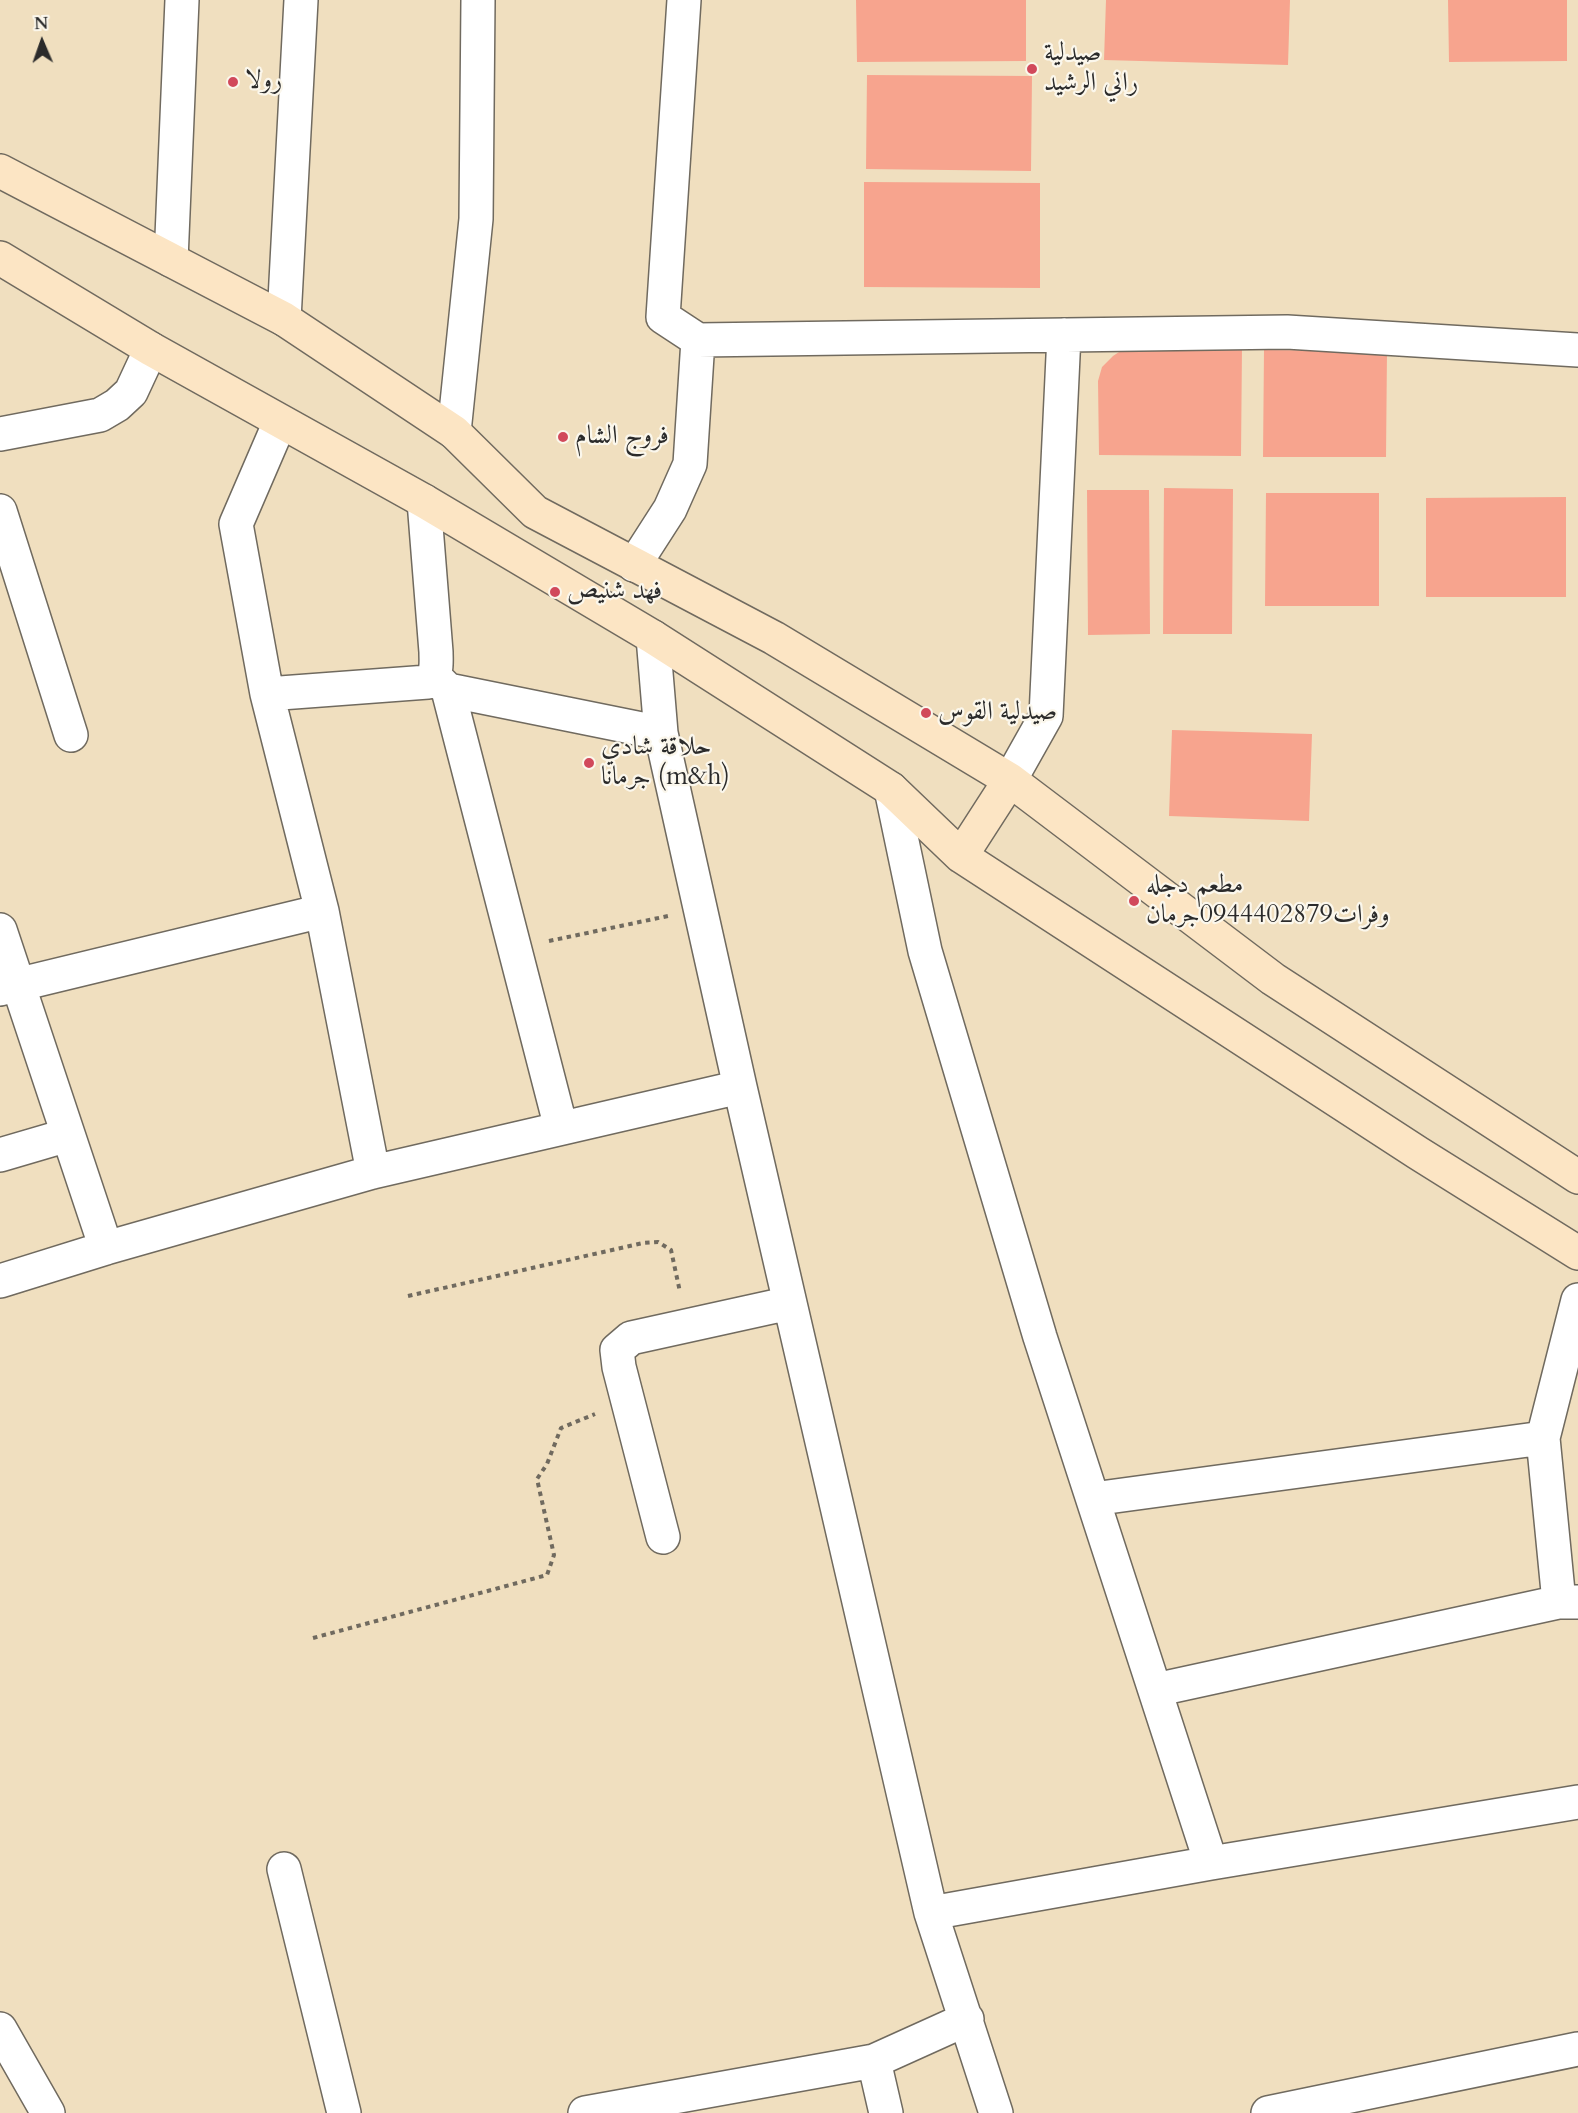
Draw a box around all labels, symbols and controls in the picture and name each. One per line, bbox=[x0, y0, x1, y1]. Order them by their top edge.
north arrow bbox=[12, 12, 72, 72]
text: N bbox=[34, 13, 49, 35]
place label: صيدلية راني الرشيد bbox=[1044, 38, 1138, 100]
marker: صيدلية راني الرشيد bbox=[1025, 62, 1039, 76]
place label: رولا bbox=[245, 66, 282, 98]
marker: رولا bbox=[226, 75, 240, 89]
place label: فروج الشام bbox=[575, 421, 669, 453]
marker: فروج الشام bbox=[556, 430, 570, 444]
place label: فهد شنيص bbox=[567, 576, 662, 608]
marker: فهد شنيص bbox=[548, 585, 562, 599]
place label: صيدلية القوس bbox=[938, 697, 1057, 729]
marker: صيدلية القوس bbox=[919, 706, 933, 720]
place label: حلاقة شادي جرمانا (m&h) bbox=[601, 732, 730, 794]
marker: حلاقة شادي جرمانا (m&h) bbox=[582, 756, 596, 770]
place label: مطعم دجله وفرات0944402879جرمان bbox=[1146, 870, 1390, 932]
marker: مطعم دجله وفرات0944402879جرمان bbox=[1127, 894, 1141, 908]

